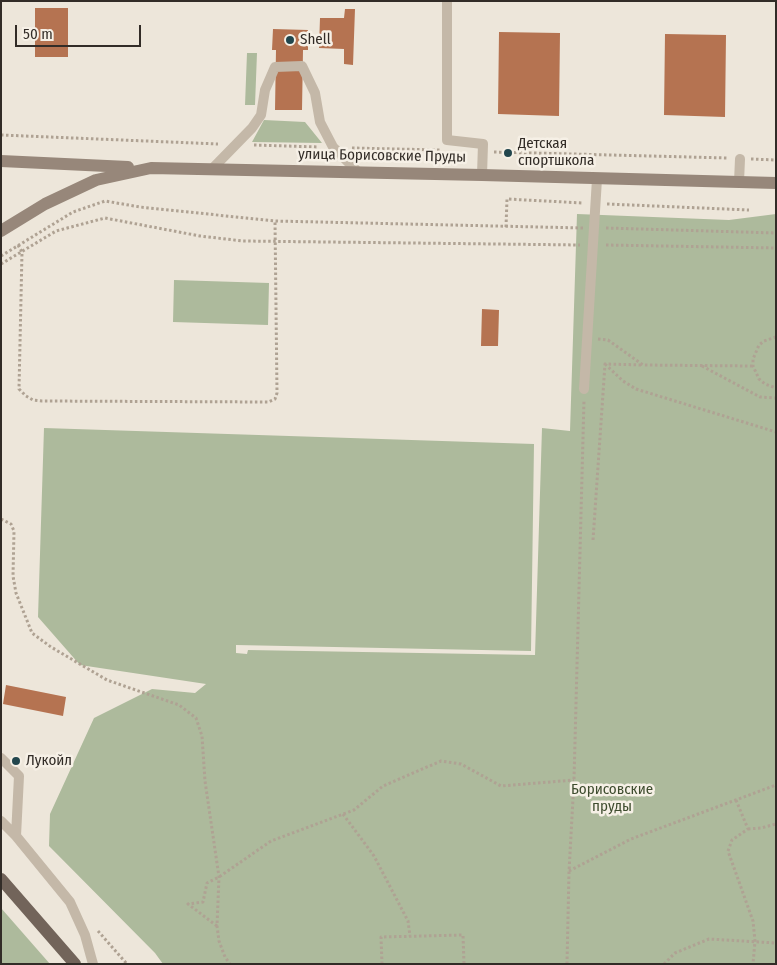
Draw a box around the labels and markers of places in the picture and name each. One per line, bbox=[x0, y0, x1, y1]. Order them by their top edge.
place label: Shell bbox=[300, 31, 331, 49]
marker: Shell bbox=[284, 34, 296, 46]
place label: Детская спортшкола bbox=[518, 135, 594, 170]
marker: Детская спортшкола bbox=[502, 147, 514, 159]
place label: Лукойл bbox=[26, 752, 72, 770]
marker: Лукойл bbox=[10, 755, 22, 767]

